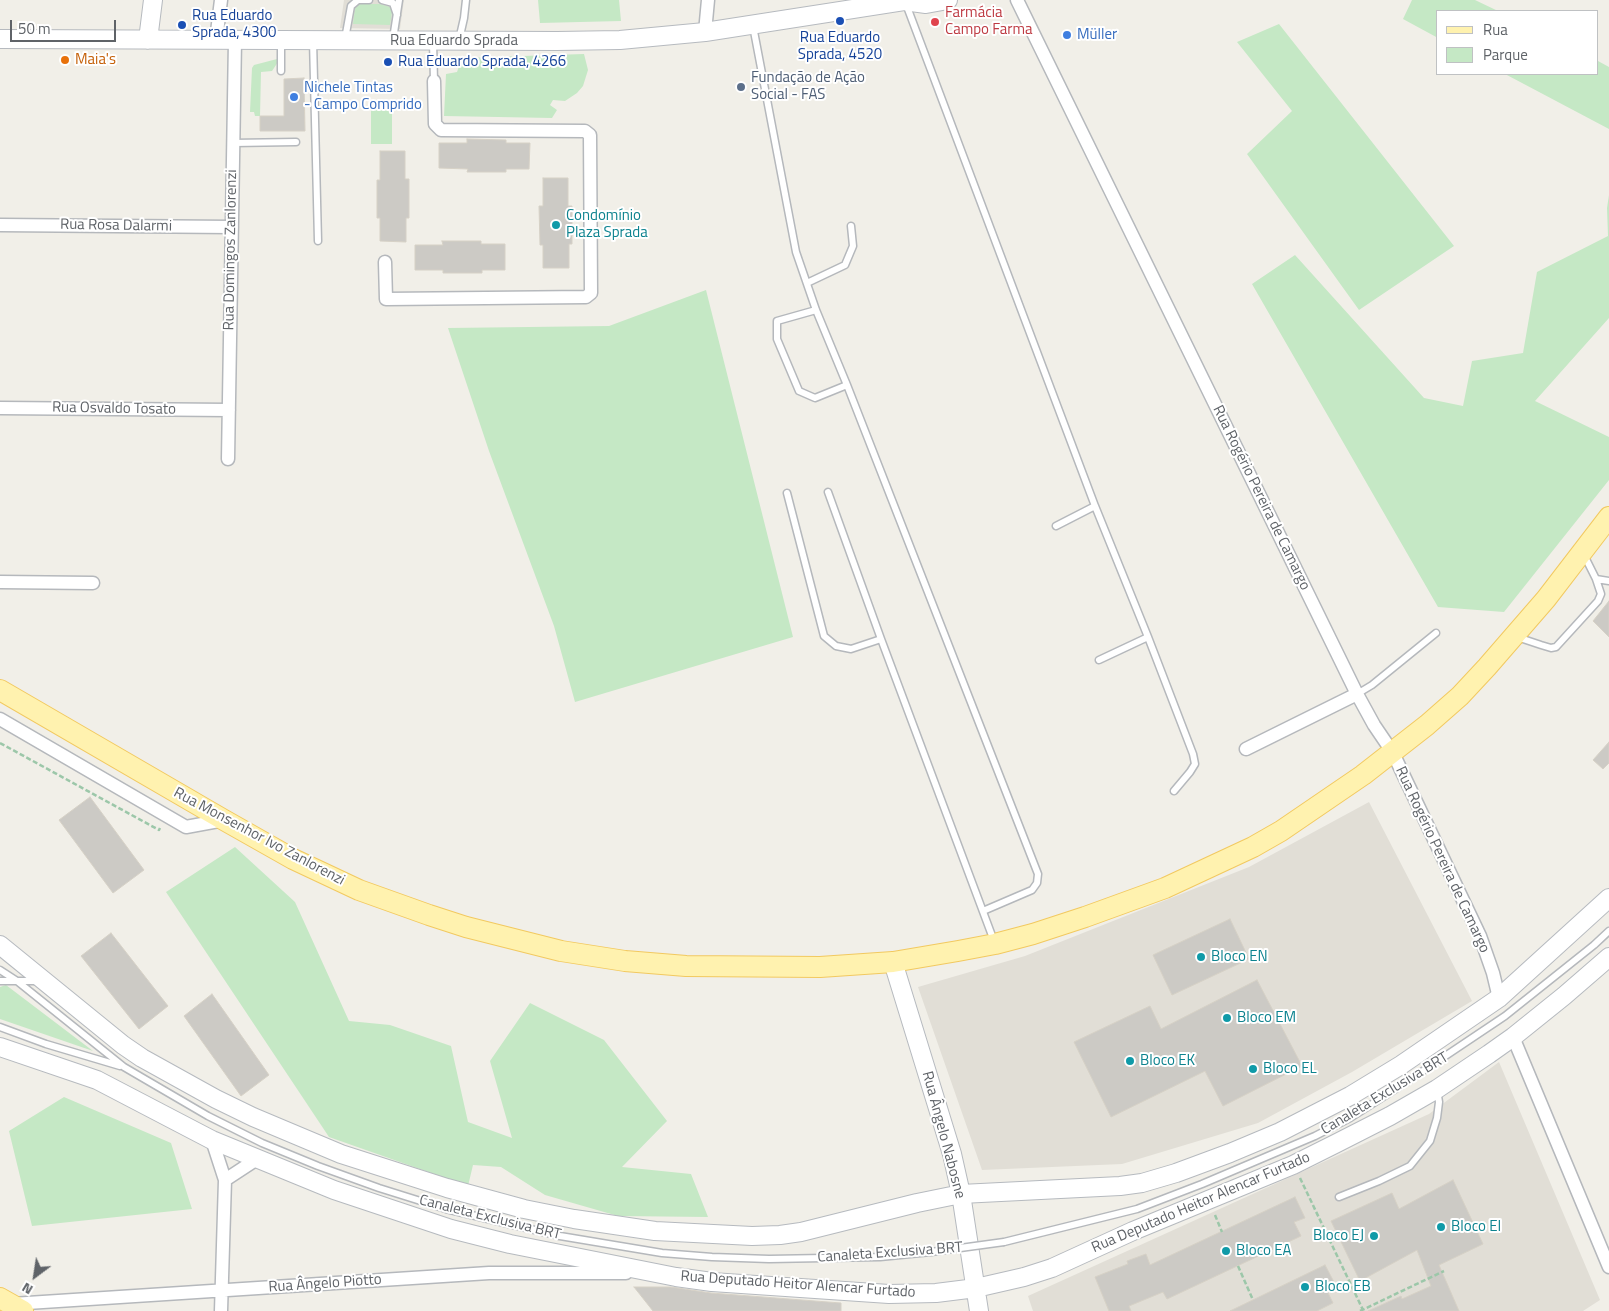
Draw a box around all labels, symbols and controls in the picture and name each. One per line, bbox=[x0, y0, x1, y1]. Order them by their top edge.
place label: Farmácia Campo Farma bbox=[945, 4, 1032, 39]
place label: Rua Eduardo Sprada, 4300 bbox=[192, 7, 276, 42]
scale bar bbox=[12, 10, 119, 42]
legend bbox=[1436, 10, 1599, 75]
marker: Rua Eduardo Sprada, 4520 bbox=[834, 15, 846, 27]
marker: Farmácia Campo Farma bbox=[929, 16, 941, 28]
text: 50 m bbox=[18, 17, 51, 40]
text: Rua bbox=[1483, 18, 1508, 41]
marker: Rua Eduardo Sprada, 4300 bbox=[176, 19, 188, 31]
place label: Müller bbox=[1077, 26, 1117, 44]
place label: Rua Eduardo Sprada, 4520 bbox=[798, 29, 882, 64]
marker: Müller bbox=[1061, 29, 1073, 41]
street label: Rua Eduardo Sprada bbox=[390, 32, 518, 50]
text: Parque bbox=[1483, 43, 1528, 66]
place label: Maia's bbox=[75, 51, 116, 69]
place label: Rua Eduardo Sprada, 4266 bbox=[398, 53, 566, 71]
marker: Maia's bbox=[59, 54, 71, 66]
marker: Rua Eduardo Sprada, 4266 bbox=[382, 56, 394, 68]
place label: Fundação de Ação Social - FAS bbox=[751, 69, 865, 104]
place label: Nichele Tintas - Campo Comprido bbox=[304, 79, 422, 114]
marker: Fundação de Ação Social - FAS bbox=[735, 81, 747, 93]
marker: Nichele Tintas - Campo Comprido bbox=[288, 91, 300, 103]
street label: Rua Domingos Zanlorenzi bbox=[221, 169, 241, 331]
place label: Condomínio Plaza Sprada bbox=[566, 207, 648, 242]
street label: Rua Rosa Dalarmi bbox=[60, 216, 172, 236]
marker: Condomínio Plaza Sprada bbox=[550, 219, 562, 231]
street label: Rua Osvaldo Tosato bbox=[52, 399, 176, 419]
street label: Rua Rogério Pereira de Camargo bbox=[1208, 403, 1314, 593]
street label: Rua Rogério Pereira de Camargo bbox=[1391, 764, 1493, 956]
street label: Rua Monsenhor Ivo Zanlorenzi bbox=[170, 784, 348, 890]
place label: Bloco EN bbox=[1211, 948, 1268, 966]
marker: Bloco EN bbox=[1195, 951, 1207, 963]
place label: Bloco EM bbox=[1237, 1009, 1296, 1027]
marker: Bloco EM bbox=[1221, 1012, 1233, 1024]
street label: Canaleta Exclusiva BRT bbox=[1318, 1049, 1452, 1139]
place label: Bloco EK bbox=[1140, 1052, 1195, 1070]
marker: Bloco EK bbox=[1124, 1055, 1136, 1067]
place label: Bloco EL bbox=[1263, 1060, 1317, 1078]
marker: Bloco EL bbox=[1247, 1063, 1259, 1075]
street label: Rua Ângelo Nabosne bbox=[917, 1069, 969, 1201]
street label: Rua Deputado Heitor Alencar Furtado bbox=[1089, 1149, 1313, 1257]
street label: Canaleta Exclusiva BRT bbox=[417, 1192, 563, 1244]
place label: Bloco EI bbox=[1451, 1218, 1501, 1236]
marker: Bloco EI bbox=[1435, 1221, 1447, 1233]
place label: Bloco EJ bbox=[1313, 1227, 1364, 1245]
marker: Bloco EJ bbox=[1368, 1230, 1380, 1242]
street label: Canaleta Exclusiva BRT bbox=[817, 1239, 963, 1267]
place label: Bloco EA bbox=[1236, 1242, 1292, 1260]
marker: Bloco EA bbox=[1220, 1245, 1232, 1257]
north arrow bbox=[10, 1251, 60, 1301]
street label: Rua Deputado Heitor Alencar Furtado bbox=[680, 1268, 916, 1302]
street label: Rua Ângelo Piotto bbox=[268, 1271, 382, 1297]
text: N bbox=[17, 1278, 37, 1301]
place label: Bloco EB bbox=[1315, 1278, 1371, 1296]
marker: Bloco EB bbox=[1299, 1281, 1311, 1293]

